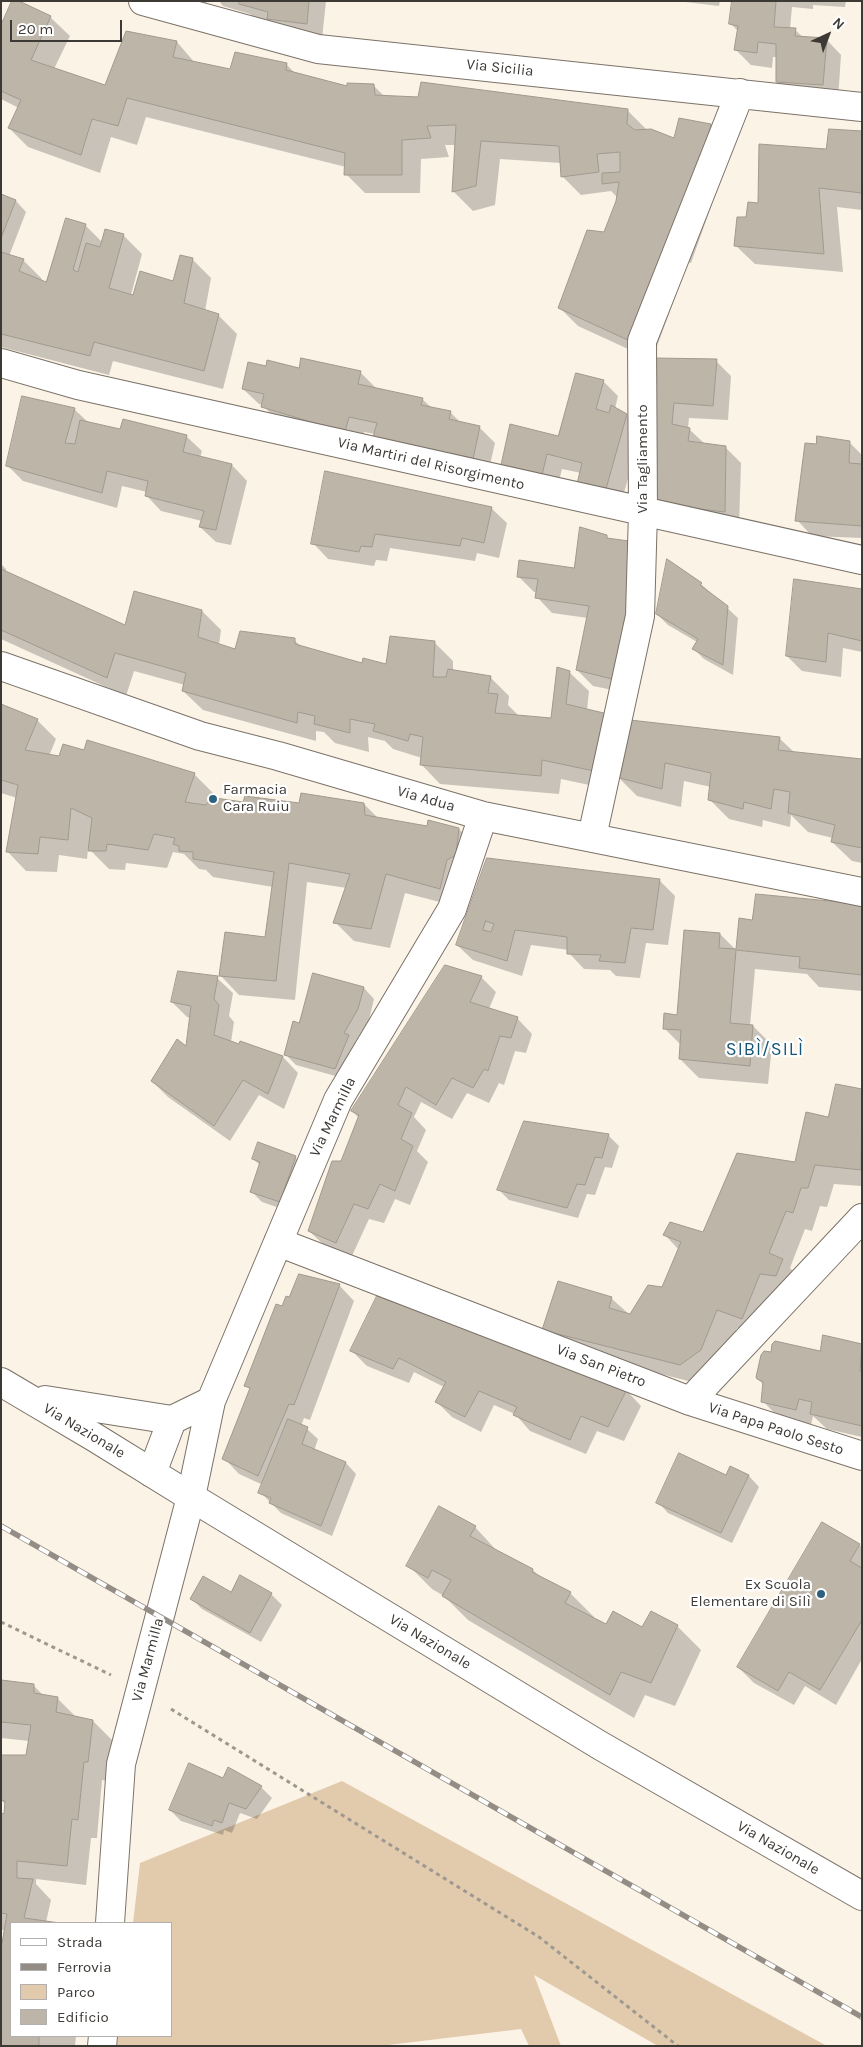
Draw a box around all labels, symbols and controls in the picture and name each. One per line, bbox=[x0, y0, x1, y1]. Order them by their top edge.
scale bar bbox=[12, 10, 125, 42]
north arrow bbox=[803, 10, 853, 60]
text: N bbox=[829, 14, 848, 33]
text: 20 m bbox=[18, 20, 53, 38]
street label: Via Sicilia bbox=[466, 56, 534, 80]
street label: Via Tagliamento bbox=[634, 404, 652, 514]
street label: Via Martiri del Risorgimento bbox=[336, 434, 526, 494]
place label: Farmacia Cara Ruiu bbox=[223, 781, 290, 816]
street label: Via Adua bbox=[395, 782, 457, 816]
marker: Farmacia Cara Ruiu bbox=[207, 793, 219, 805]
district label: SIBÌ/SILÌ bbox=[725, 1039, 805, 1061]
street label: Via Marmilla bbox=[306, 1074, 360, 1160]
street label: Via San Pietro bbox=[554, 1341, 648, 1391]
street label: Via Papa Paolo Sesto bbox=[706, 1399, 846, 1459]
street label: Via Nazionale bbox=[40, 1400, 128, 1462]
place label: Ex Scuola Elementare di Silì bbox=[690, 1576, 811, 1611]
marker: Ex Scuola Elementare di Silì bbox=[815, 1588, 827, 1600]
street label: Via Nazionale bbox=[386, 1611, 474, 1673]
street label: Via Marmilla bbox=[128, 1616, 168, 1704]
street label: Via Nazionale bbox=[734, 1817, 822, 1879]
legend bbox=[10, 1922, 172, 2037]
text: Strada bbox=[57, 1933, 103, 1951]
text: Ferrovia bbox=[57, 1958, 111, 1976]
text: Parco bbox=[57, 1983, 95, 2001]
text: Edificio bbox=[57, 2008, 109, 2026]

